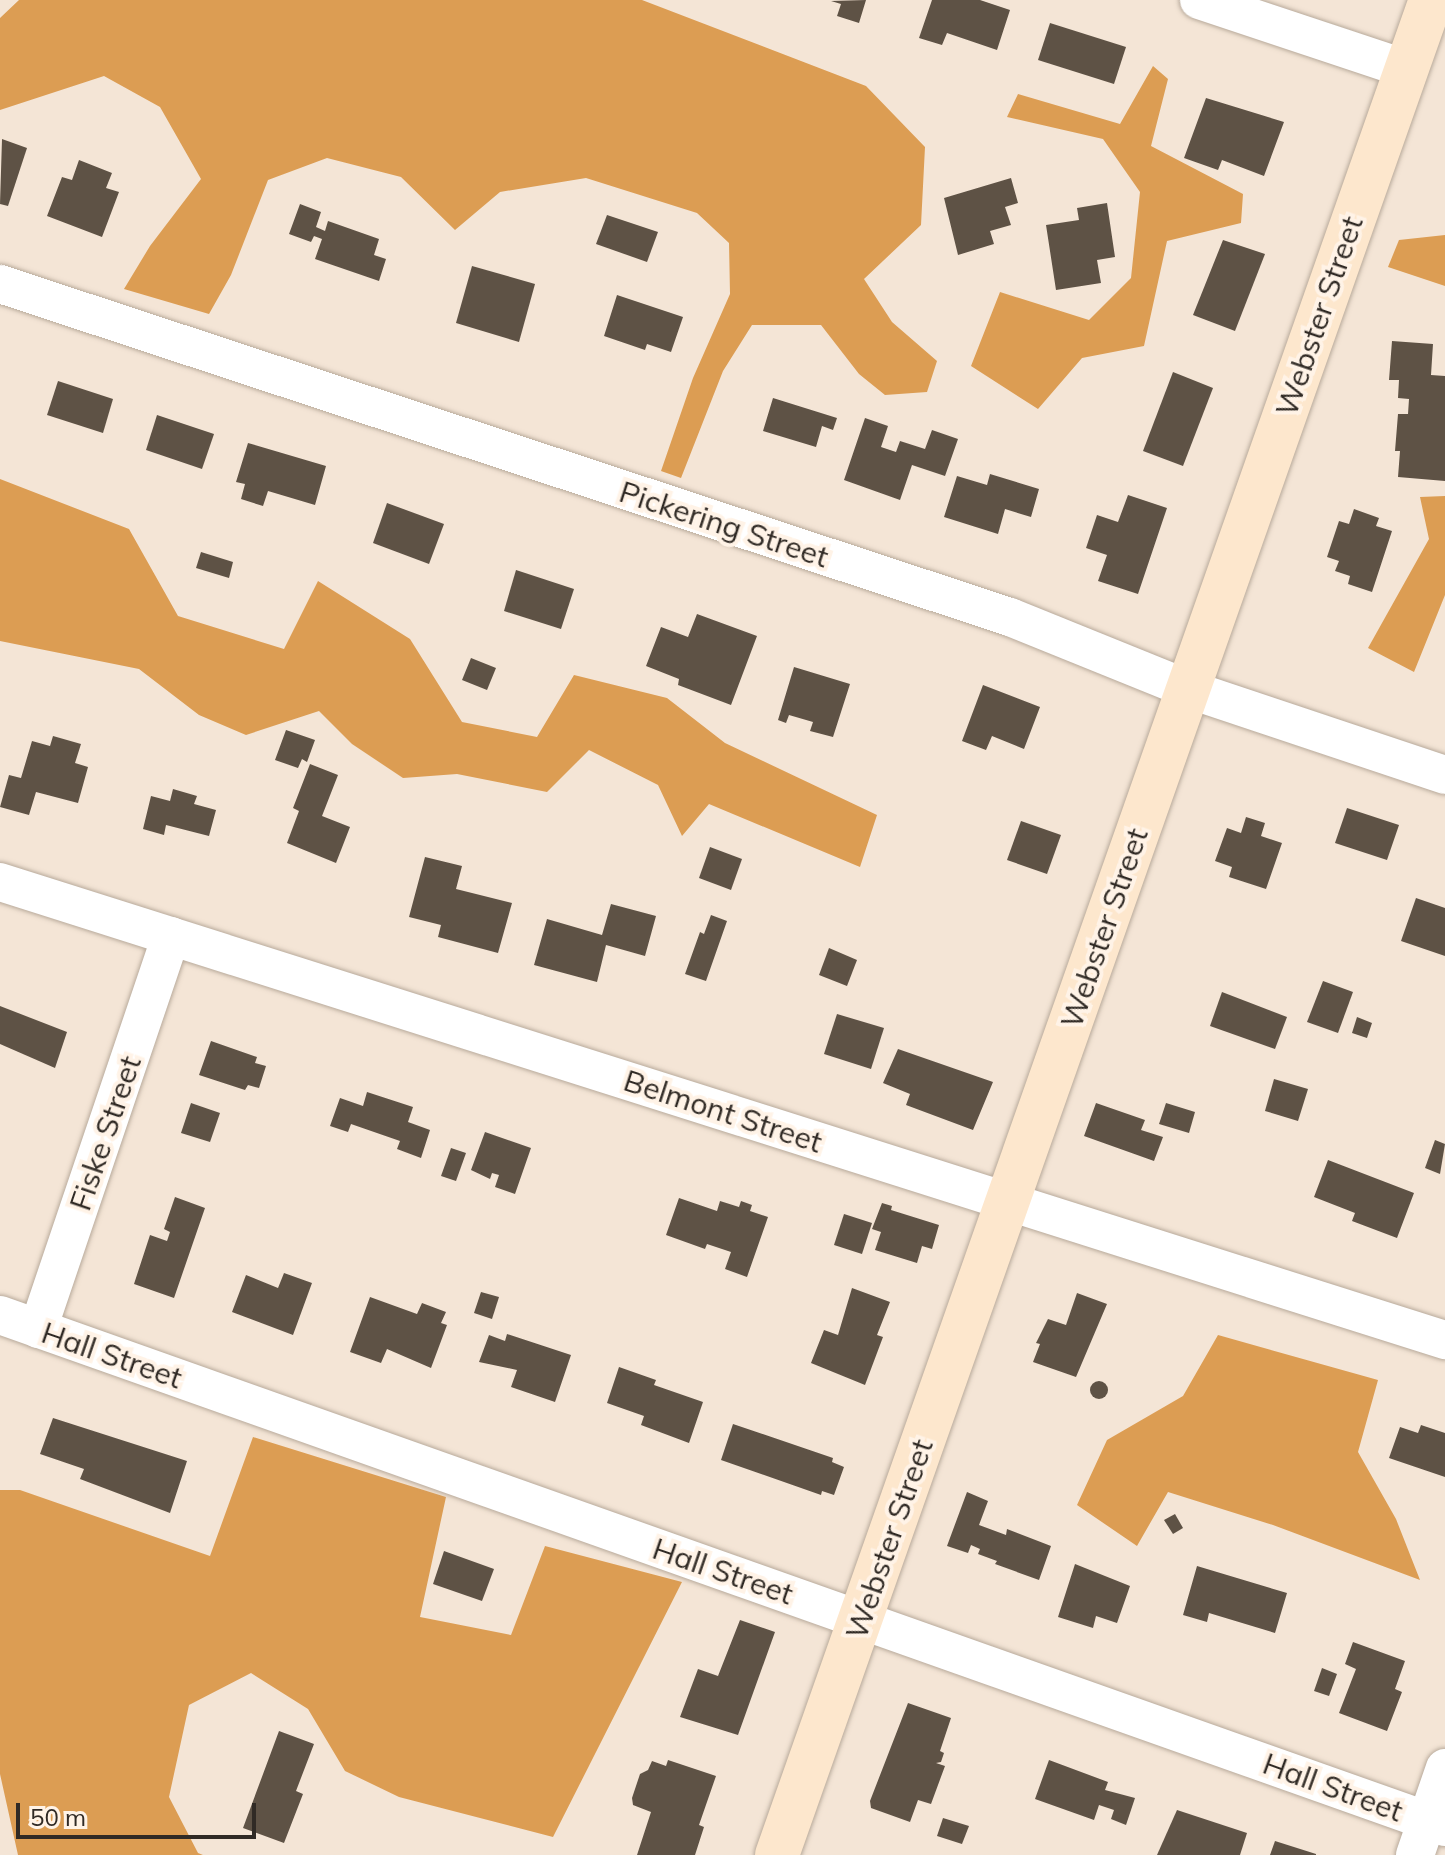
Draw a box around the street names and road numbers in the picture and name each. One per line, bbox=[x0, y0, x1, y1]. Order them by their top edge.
street label: Webster Street bbox=[1268, 211, 1370, 421]
street label: Pickering Street bbox=[615, 473, 833, 575]
street label: Webster Street bbox=[1053, 823, 1155, 1033]
street label: Fiske Street bbox=[62, 1051, 148, 1215]
street label: Belmont Street bbox=[619, 1062, 827, 1160]
street label: Hall Street bbox=[37, 1314, 187, 1396]
street label: Webster Street bbox=[838, 1434, 940, 1644]
street label: Hall Street bbox=[648, 1530, 798, 1612]
street label: Hall Street bbox=[1258, 1745, 1408, 1829]

